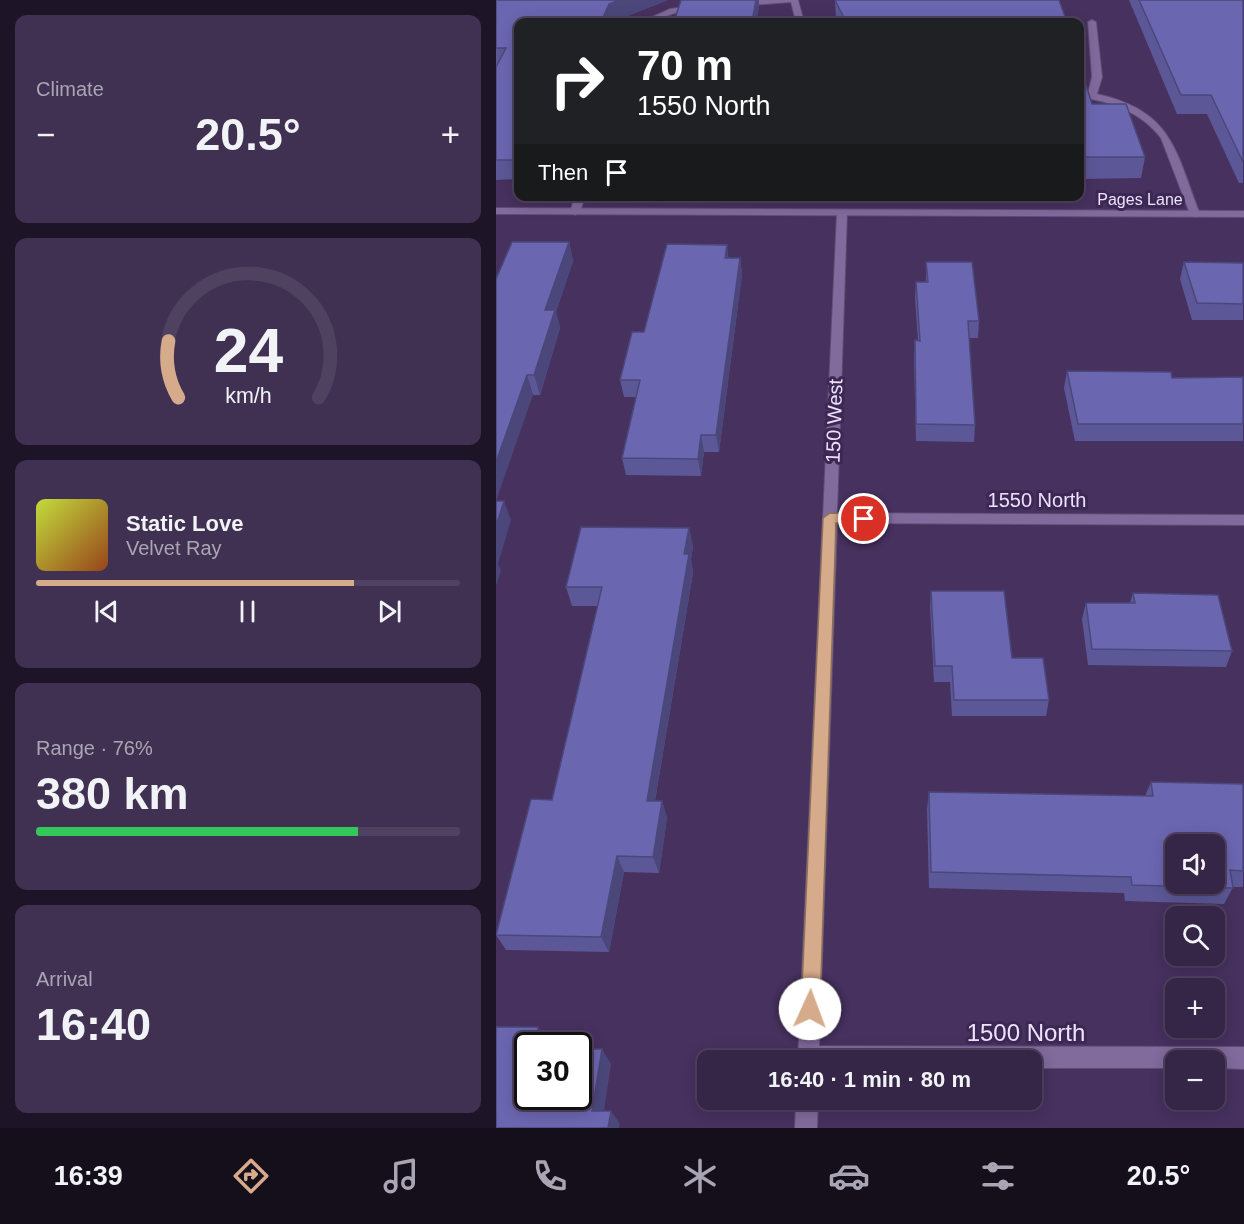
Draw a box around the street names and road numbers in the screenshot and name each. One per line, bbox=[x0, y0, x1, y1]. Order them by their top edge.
street label: Pages Lane bbox=[1097, 191, 1183, 208]
street label: 150 West bbox=[822, 378, 846, 463]
street label: 1550 North bbox=[988, 489, 1086, 511]
street label: 1500 North bbox=[967, 1019, 1085, 1046]

